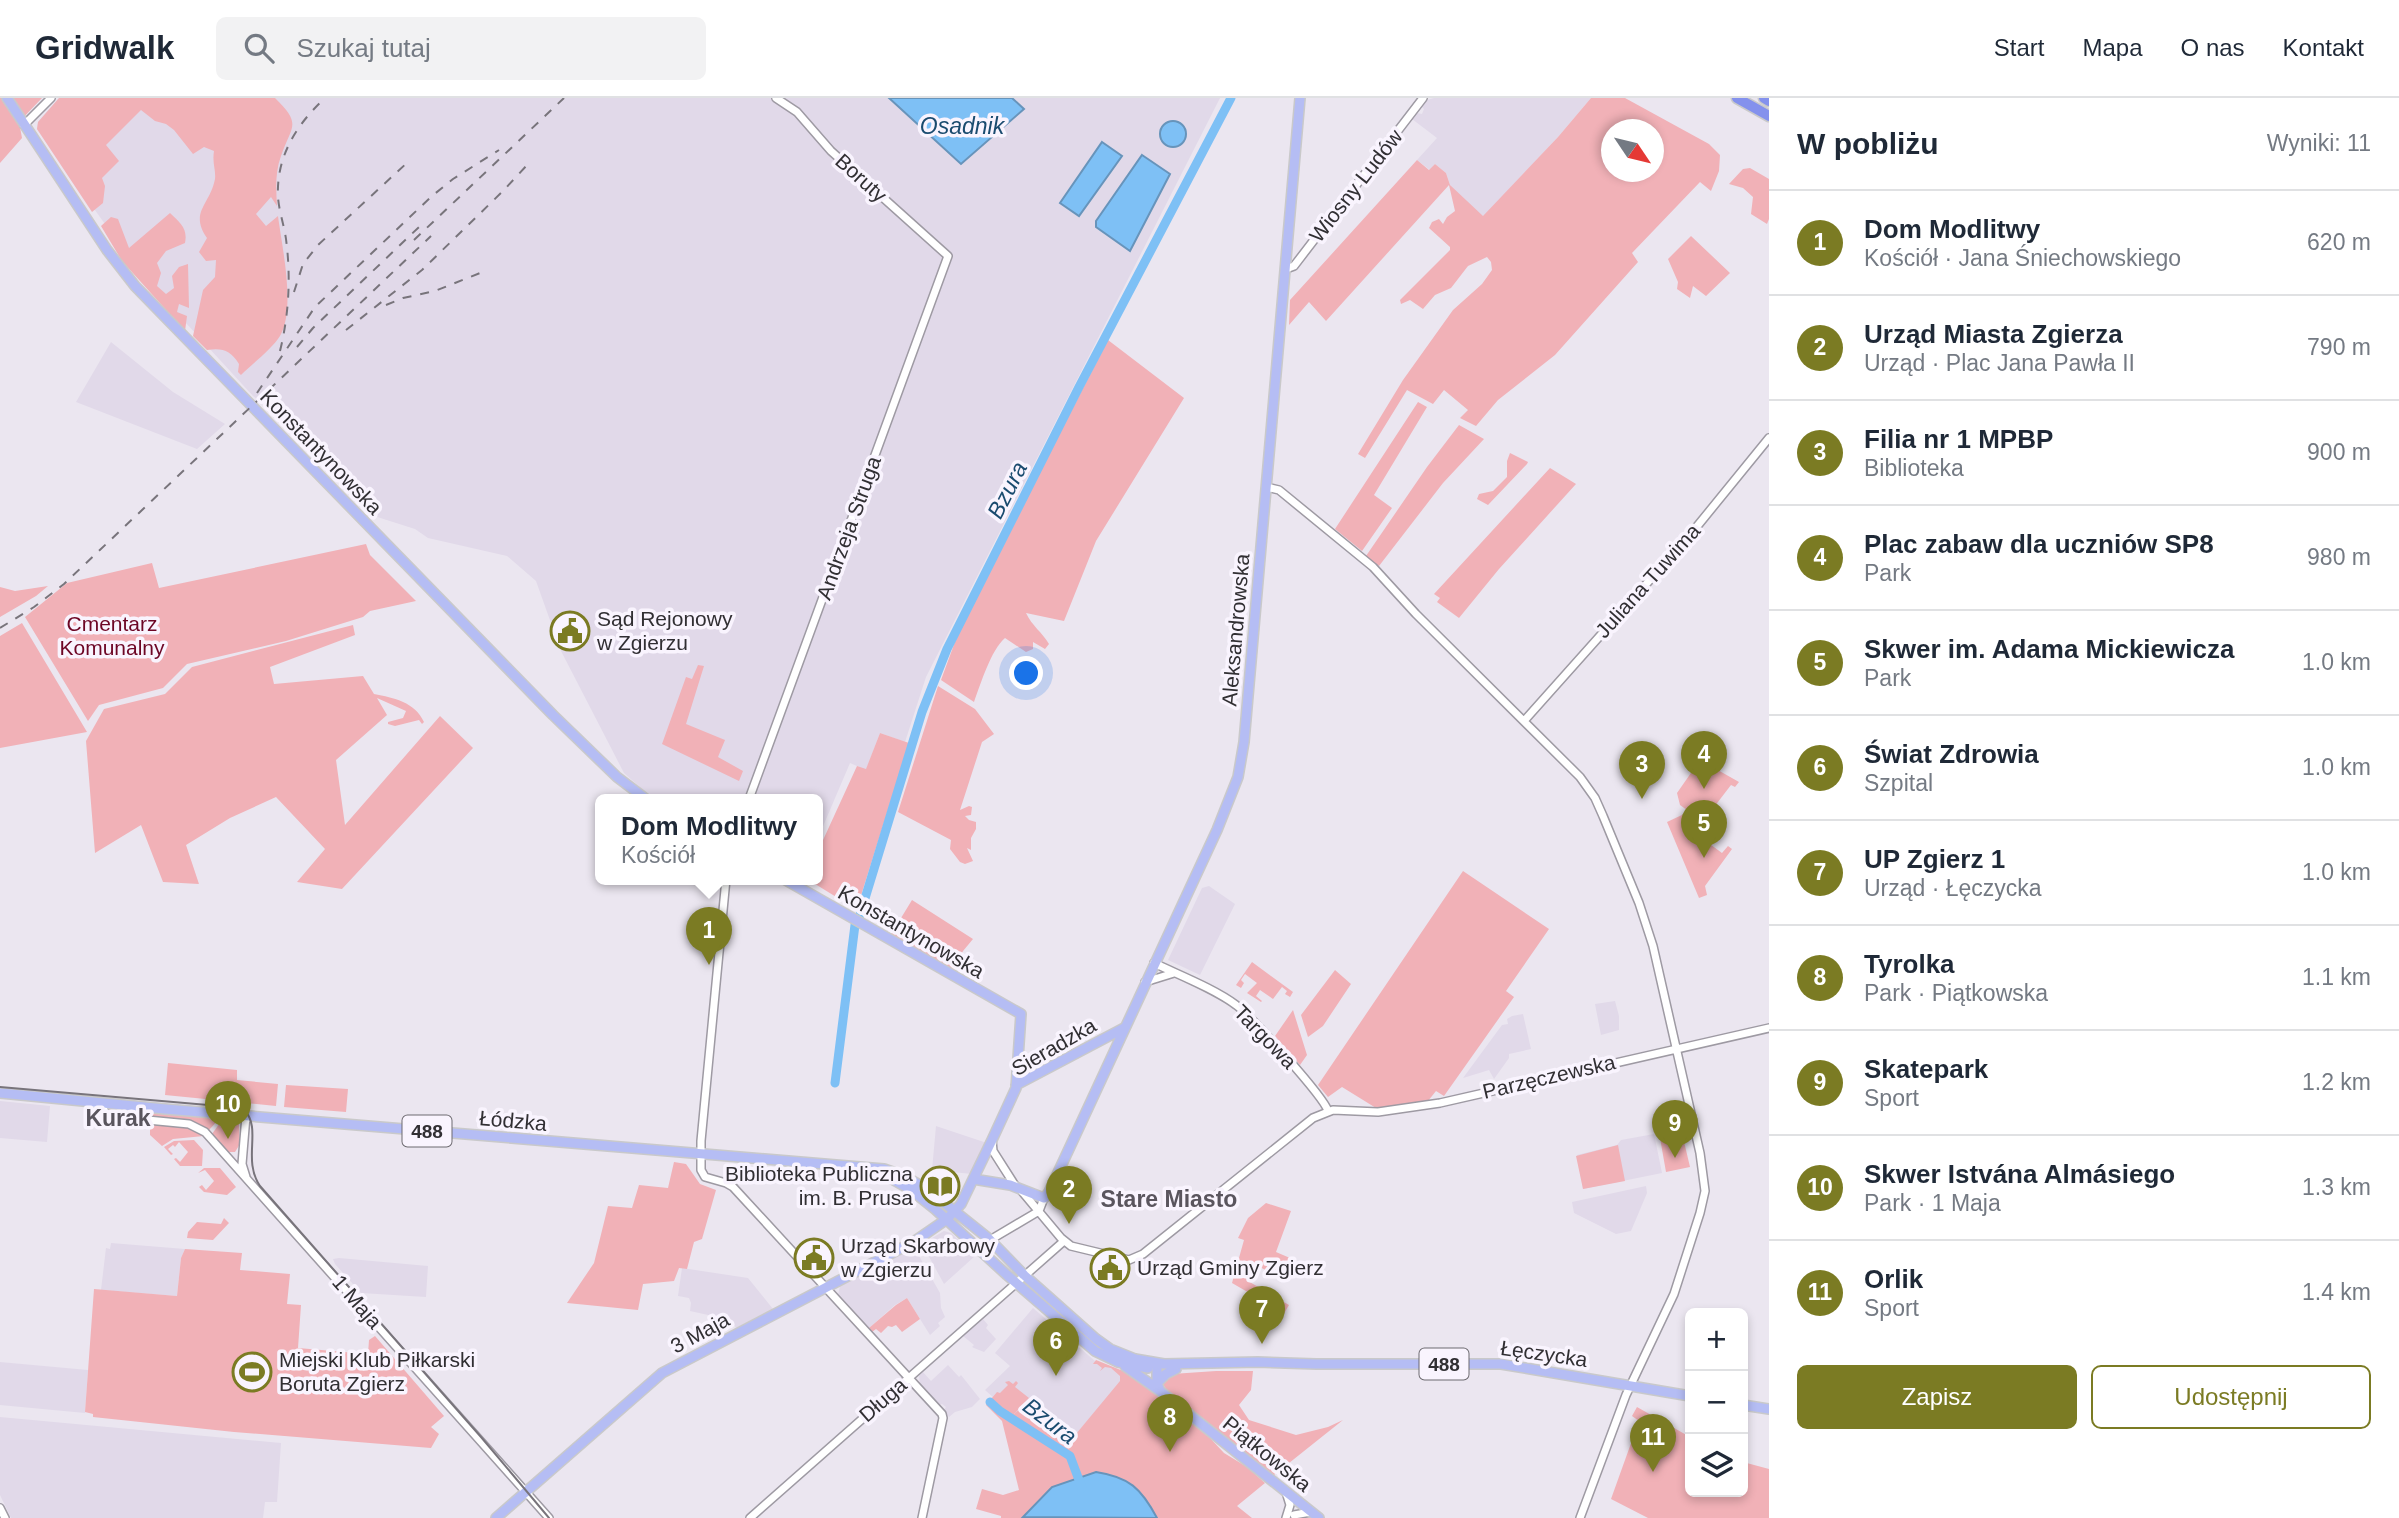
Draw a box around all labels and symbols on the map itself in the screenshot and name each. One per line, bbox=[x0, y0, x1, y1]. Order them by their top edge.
water label: Osadnik bbox=[920, 113, 1006, 139]
north arrow bbox=[1601, 119, 1664, 182]
street label: Wiosny Ludów bbox=[1305, 124, 1407, 247]
street label: Boruty bbox=[831, 149, 892, 207]
street label: Konstantynowska bbox=[256, 384, 387, 519]
street label: Andrzeja Struga bbox=[812, 453, 885, 603]
water label: Bzura bbox=[982, 457, 1032, 523]
street label: Juliana Tuwima bbox=[1591, 519, 1705, 642]
street label: Aleksandrowska bbox=[1217, 552, 1254, 707]
place label: Sąd Rejonowy w Zgierzu bbox=[596, 607, 733, 654]
public building icon: Sąd Rejonowy w Zgierzu bbox=[549, 610, 591, 652]
park label: Cmentarz Komunalny bbox=[59, 612, 165, 659]
your location bbox=[1009, 656, 1043, 690]
pin: 4 bbox=[1681, 731, 1727, 789]
pin: 3 bbox=[1619, 741, 1665, 799]
pin: 5 bbox=[1681, 800, 1727, 858]
street label: Konstantynowska bbox=[834, 880, 989, 983]
pin: 1 bbox=[686, 907, 732, 965]
street label: Targowa bbox=[1230, 1000, 1301, 1073]
street label: Sieradzka bbox=[1008, 1013, 1100, 1080]
street label: Parzęczewska bbox=[1480, 1050, 1618, 1103]
pin: 10 bbox=[205, 1081, 251, 1139]
pin: 9 bbox=[1652, 1100, 1698, 1158]
district label: Kurak bbox=[85, 1105, 151, 1131]
street label: Łódzka bbox=[478, 1106, 548, 1135]
road number: 488 bbox=[402, 1116, 452, 1147]
place label: Biblioteka Publiczna im. B. Prusa bbox=[725, 1162, 913, 1209]
library icon: Biblioteka Publiczna im. B. Prusa bbox=[919, 1165, 961, 1207]
pin: 2 bbox=[1046, 1166, 1092, 1224]
district label: Stare Miasto bbox=[1101, 1186, 1237, 1212]
place label: Urząd Skarbowy w Zgierzu bbox=[840, 1234, 996, 1281]
public building icon: Urząd Skarbowy w Zgierzu bbox=[793, 1237, 835, 1279]
public building icon: Urząd Gminy Zgierz bbox=[1089, 1247, 1131, 1289]
place label: Urząd Gminy Zgierz bbox=[1137, 1256, 1324, 1279]
street label: 1 Maja bbox=[328, 1270, 387, 1333]
pin: 7 bbox=[1239, 1286, 1285, 1344]
street label: 3 Maja bbox=[667, 1307, 733, 1358]
pin: 6 bbox=[1033, 1318, 1079, 1376]
street label: Łęczycka bbox=[1499, 1336, 1589, 1371]
place label: Miejski Klub Piłkarski Boruta Zgierz bbox=[279, 1348, 475, 1395]
road number: 488 bbox=[1420, 1348, 1468, 1380]
sports icon: Miejski Klub Piłkarski Boruta Zgierz bbox=[231, 1351, 273, 1393]
street label: Długa bbox=[854, 1373, 911, 1426]
water label: Bzura bbox=[1018, 1393, 1082, 1449]
pin: 8 bbox=[1147, 1394, 1193, 1452]
street label: Piątkowska bbox=[1219, 1411, 1316, 1496]
pin: 11 bbox=[1630, 1414, 1676, 1472]

